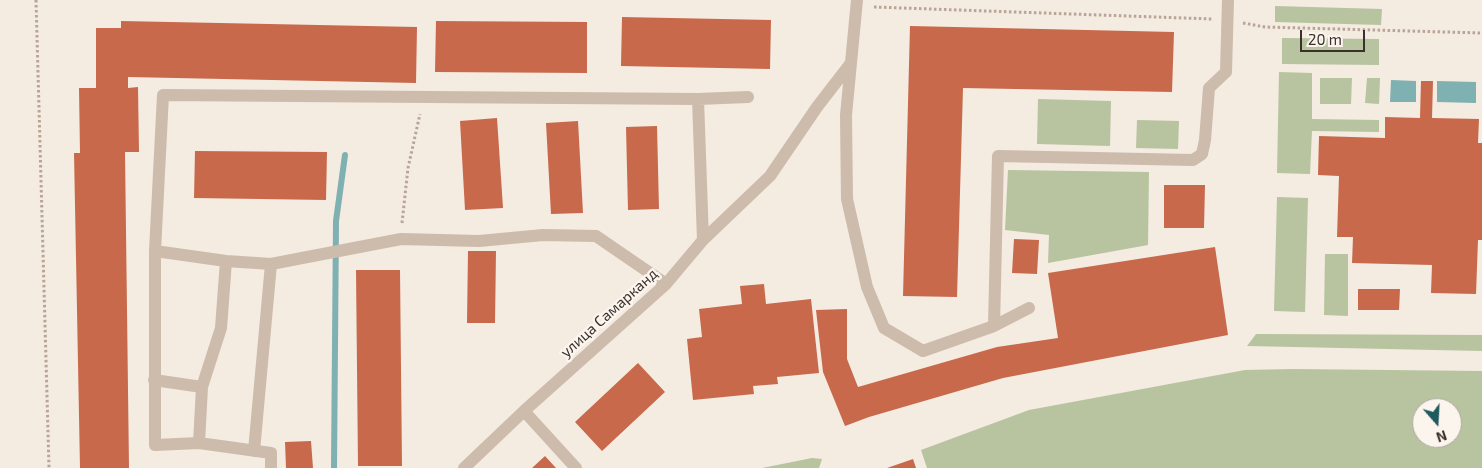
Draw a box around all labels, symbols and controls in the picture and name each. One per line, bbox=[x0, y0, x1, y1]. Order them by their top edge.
scale bar bbox=[1302, 20, 1367, 52]
text: 20 m bbox=[1308, 30, 1342, 48]
street label: улица Самарканд bbox=[557, 265, 661, 361]
north arrow bbox=[1412, 398, 1462, 448]
text: N bbox=[1434, 427, 1449, 446]

